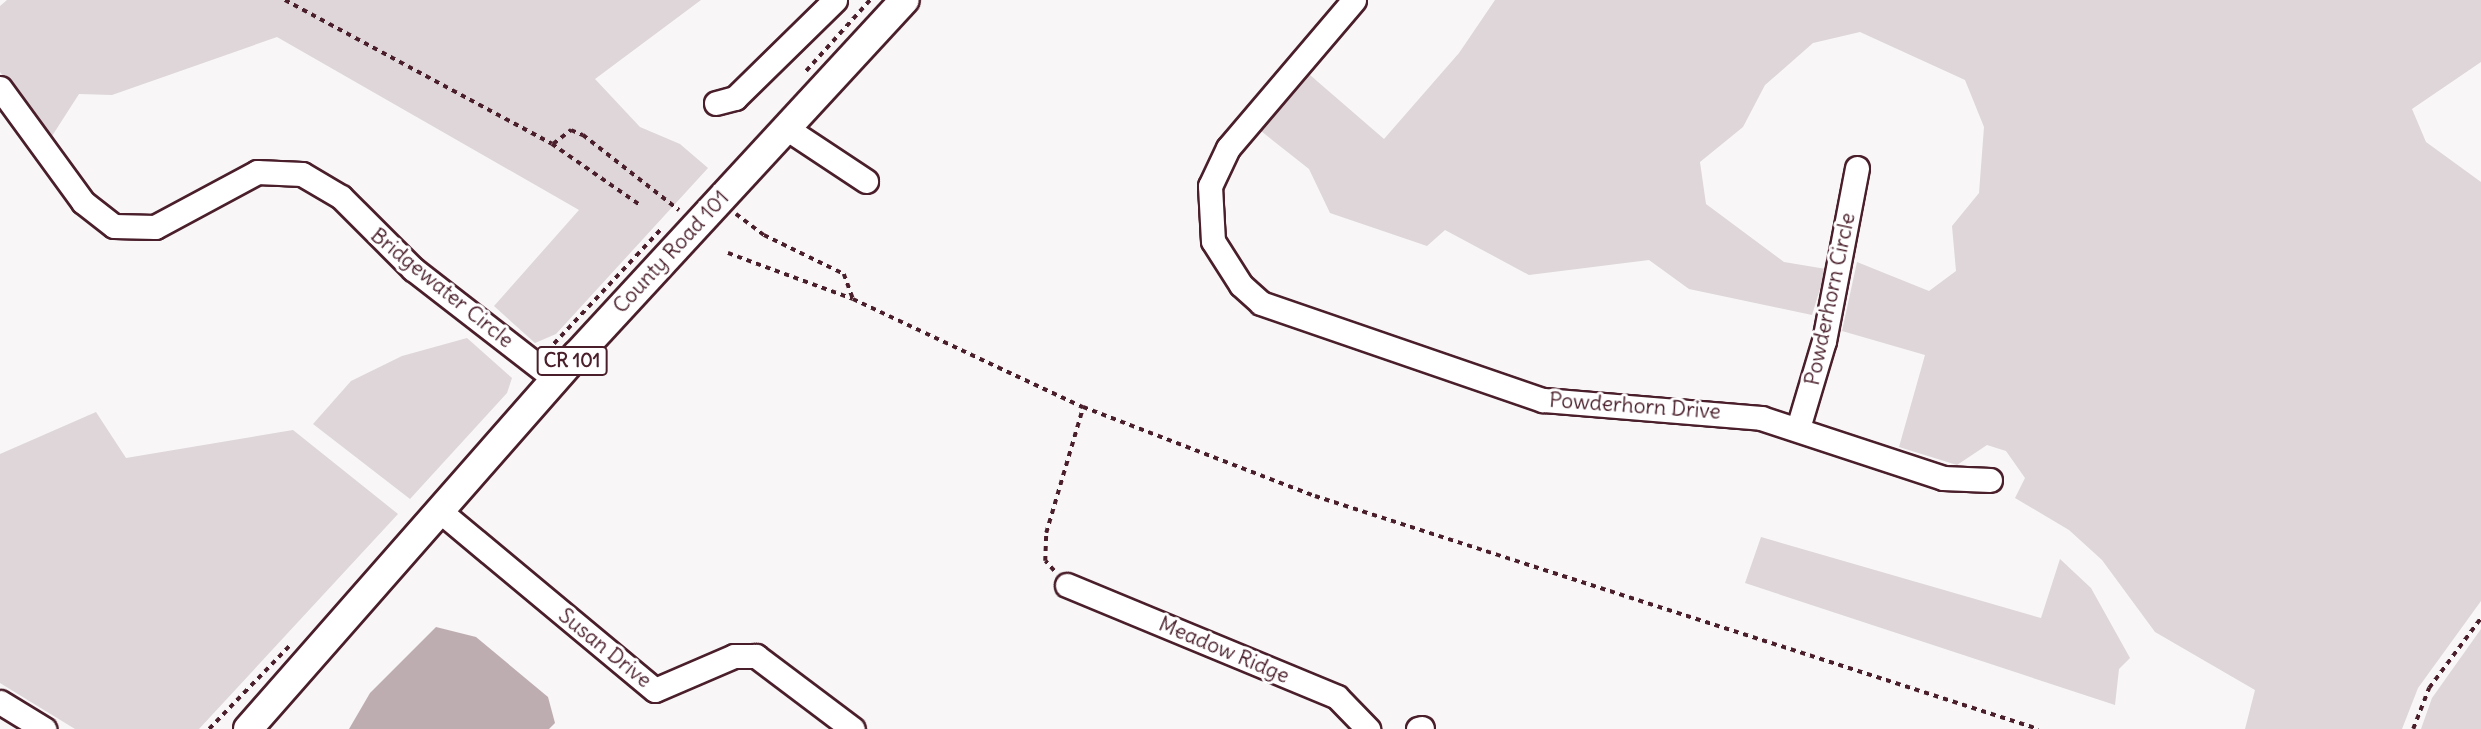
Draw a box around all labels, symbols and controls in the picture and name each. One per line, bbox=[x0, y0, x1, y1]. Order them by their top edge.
street label: County Road 101 bbox=[608, 185, 734, 319]
street label: Powderhorn Circle bbox=[1799, 210, 1861, 388]
street label: Bridgewater Circle bbox=[366, 223, 518, 353]
road number: CR 101 bbox=[535, 346, 609, 376]
street label: Powderhorn Drive bbox=[1548, 387, 1722, 425]
street label: Susan Drive bbox=[553, 603, 657, 693]
street label: Meadow Ridge bbox=[1155, 611, 1293, 689]

